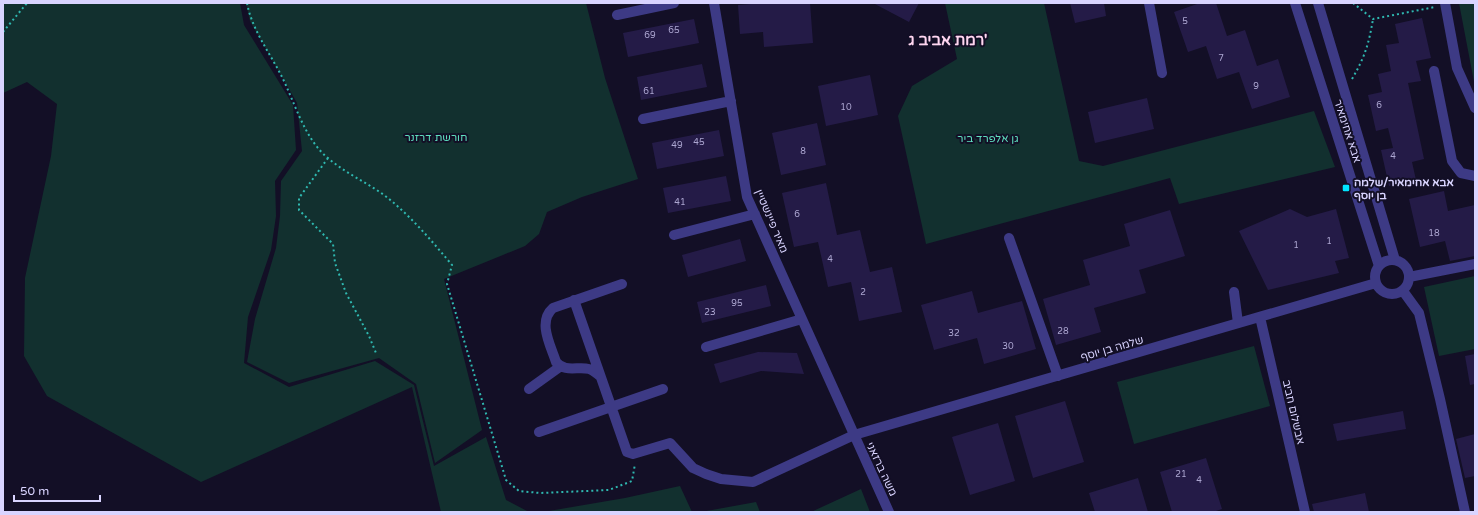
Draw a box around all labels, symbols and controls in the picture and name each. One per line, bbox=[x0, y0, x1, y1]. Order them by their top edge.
house number: 5 bbox=[1182, 16, 1188, 27]
house number: 65 bbox=[668, 25, 680, 36]
house number: 69 bbox=[644, 30, 656, 41]
district label: רמת אביב ג' bbox=[908, 31, 987, 49]
house number: 7 bbox=[1218, 53, 1224, 64]
house number: 9 bbox=[1253, 81, 1259, 92]
house number: 61 bbox=[643, 86, 655, 97]
street label: אבא אחימאיר bbox=[1331, 98, 1364, 164]
house number: 6 bbox=[1376, 100, 1382, 111]
house number: 10 bbox=[840, 102, 852, 113]
park label: חורשת דרזנר bbox=[404, 131, 468, 144]
park label: גן אלפרד ביר bbox=[957, 132, 1019, 145]
house number: 45 bbox=[693, 137, 705, 148]
house number: 49 bbox=[671, 140, 683, 151]
house number: 8 bbox=[800, 146, 806, 157]
house number: 4 bbox=[1390, 151, 1396, 162]
place label: אבא אחימאיר/שלמה בן יוסף bbox=[1354, 176, 1454, 202]
marker: אבא אחימאיר/שלמה בן יוסף bbox=[1341, 183, 1351, 193]
street label: מאיר פיינשטיין bbox=[752, 187, 791, 255]
house number: 41 bbox=[674, 197, 686, 208]
house number: 6 bbox=[794, 209, 800, 220]
house number: 18 bbox=[1428, 228, 1440, 239]
house number: 1 bbox=[1326, 236, 1332, 247]
house number: 1 bbox=[1293, 240, 1299, 251]
house number: 4 bbox=[827, 254, 833, 265]
house number: 2 bbox=[860, 287, 866, 298]
house number: 95 bbox=[731, 298, 743, 309]
house number: 23 bbox=[704, 307, 716, 318]
house number: 28 bbox=[1057, 326, 1069, 337]
house number: 32 bbox=[948, 328, 960, 339]
street label: שלמה בן יוסף bbox=[1079, 333, 1145, 364]
house number: 30 bbox=[1002, 341, 1014, 352]
street label: אבשלום חביב bbox=[1280, 378, 1307, 446]
street label: משה ברזאני bbox=[863, 440, 900, 498]
house number: 21 bbox=[1175, 469, 1187, 480]
house number: 4 bbox=[1196, 475, 1202, 486]
scale bar bbox=[14, 477, 100, 503]
text: 50 m bbox=[20, 484, 49, 498]

